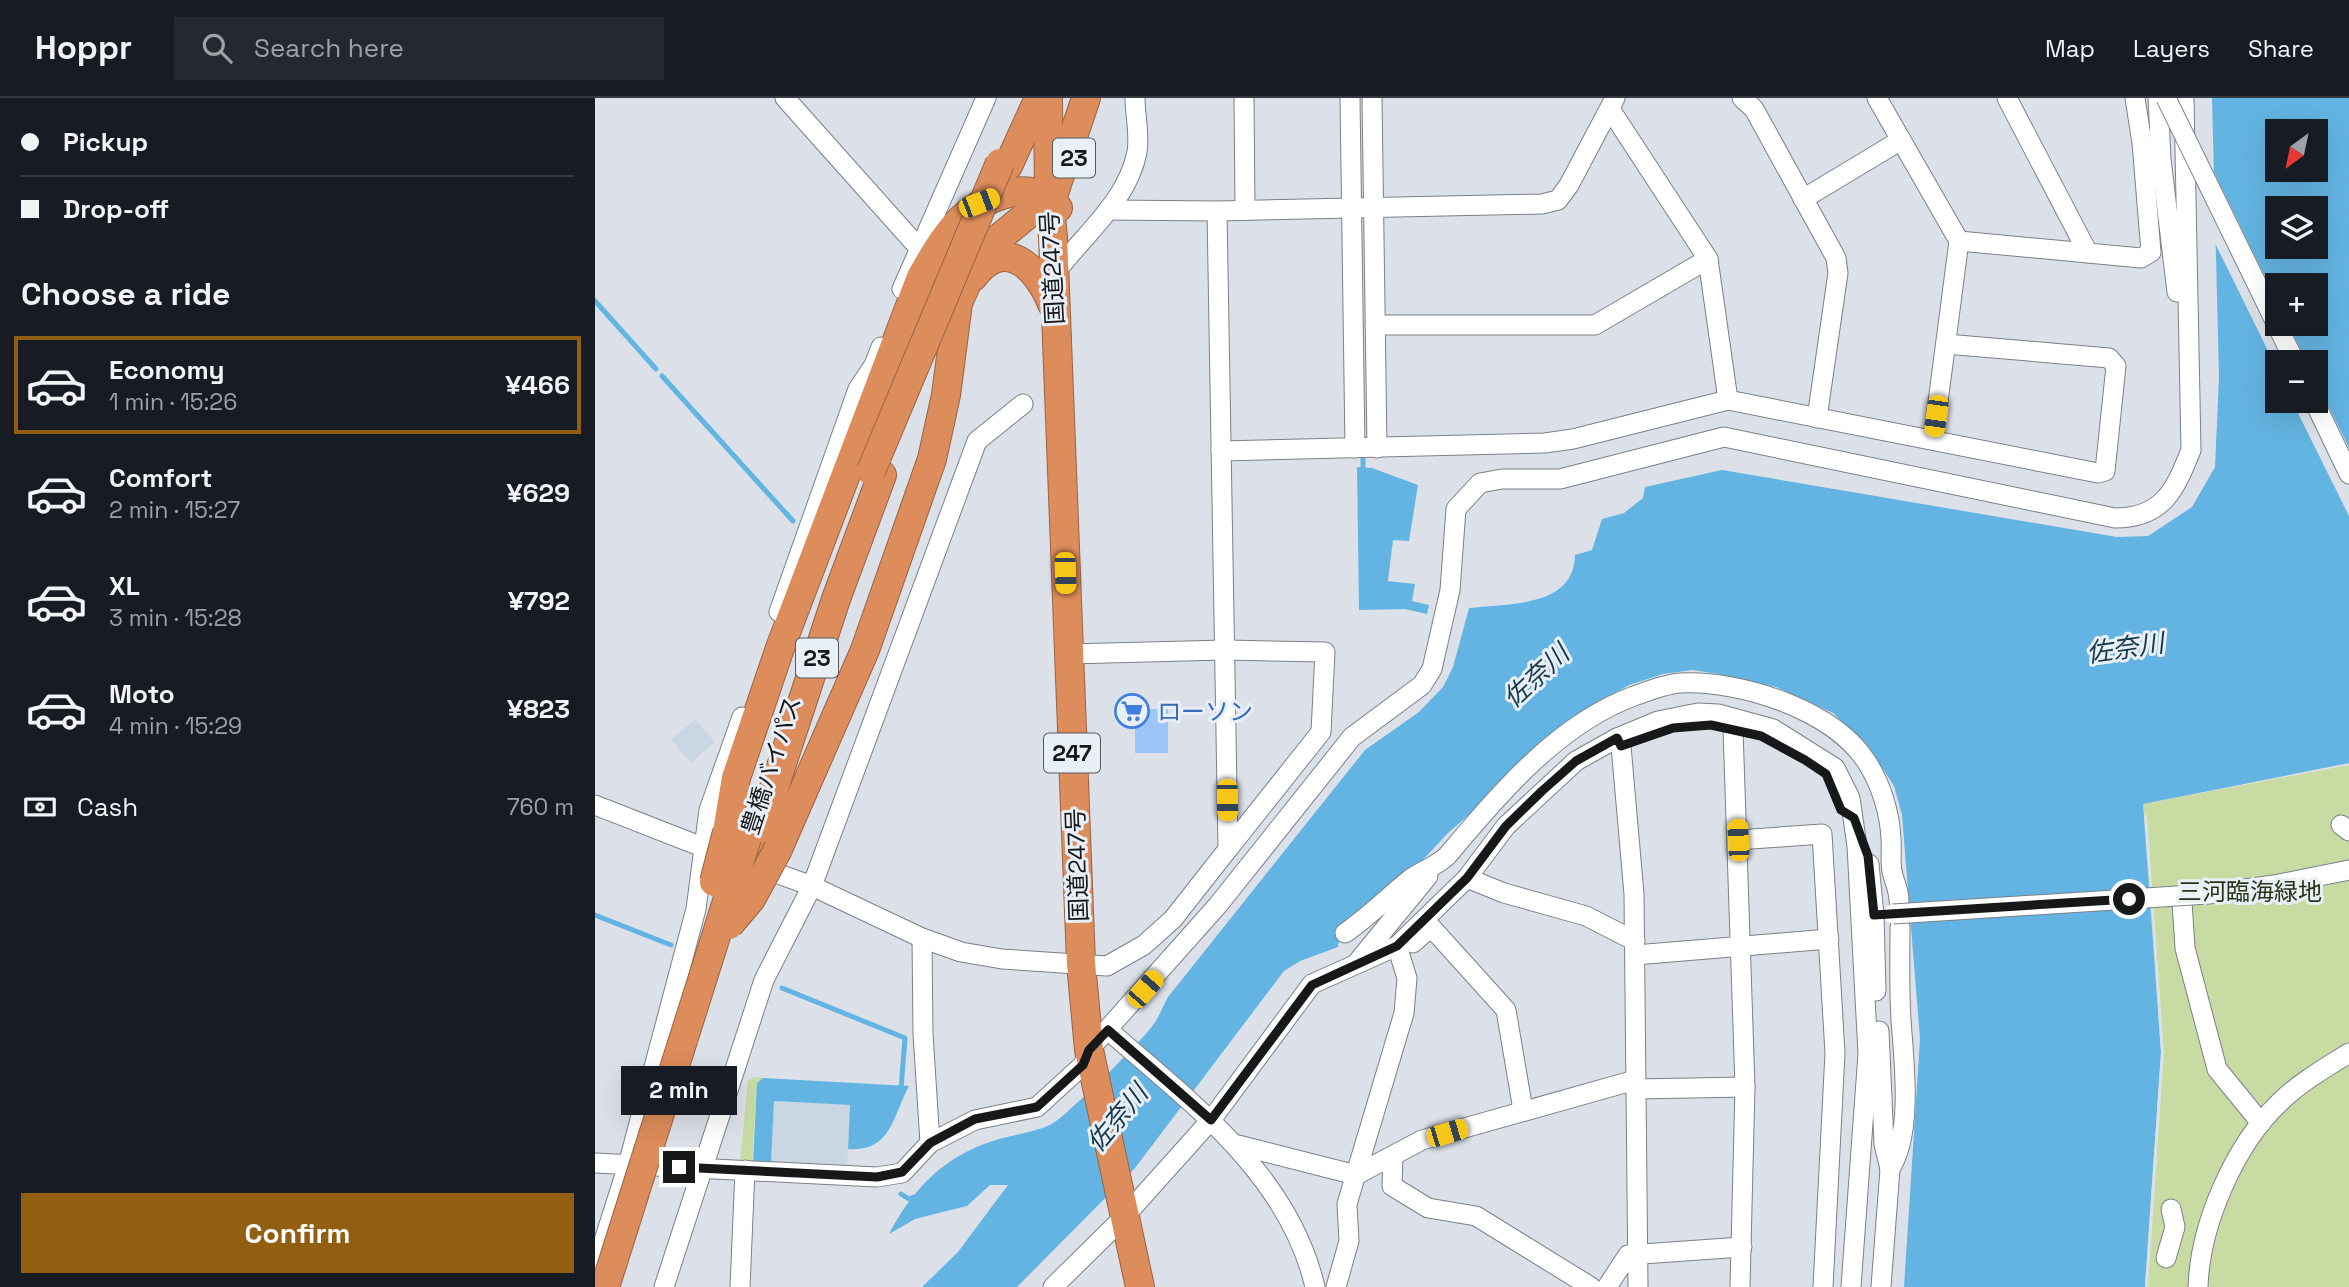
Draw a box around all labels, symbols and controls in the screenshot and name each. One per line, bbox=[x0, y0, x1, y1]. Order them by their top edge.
search box bbox=[174, 17, 664, 80]
text: Hoppr bbox=[35, 27, 132, 69]
icon: search bbox=[198, 29, 236, 67]
text: Search here bbox=[254, 31, 404, 65]
text: Map bbox=[2045, 33, 2095, 64]
text: Layers bbox=[2133, 33, 2210, 64]
text: Share bbox=[2248, 33, 2314, 64]
north arrow bbox=[2265, 119, 2327, 182]
map controls bbox=[2265, 119, 2328, 413]
text: Pickup bbox=[63, 125, 148, 159]
road number: 23 bbox=[1053, 138, 1095, 178]
car bbox=[956, 186, 1003, 220]
text: Drop-off bbox=[63, 192, 169, 226]
button: layers bbox=[2265, 196, 2328, 259]
street label: 国道247号 bbox=[1034, 211, 1070, 325]
button: + bbox=[2265, 273, 2328, 336]
text: Choose a ride bbox=[21, 274, 231, 314]
button: − bbox=[2265, 350, 2328, 413]
text: Economy bbox=[109, 353, 225, 387]
icon: car bbox=[25, 354, 88, 417]
text: ¥466 bbox=[505, 368, 570, 402]
text: 1 min · 15:26 bbox=[109, 387, 237, 417]
car bbox=[1923, 394, 1950, 438]
text: Comfort bbox=[109, 461, 212, 495]
icon: car bbox=[25, 462, 88, 525]
text: ¥629 bbox=[507, 476, 570, 510]
text: 2 min · 15:27 bbox=[109, 495, 240, 525]
car bbox=[1054, 552, 1077, 594]
text: XL bbox=[109, 569, 140, 603]
icon: car bbox=[25, 570, 88, 633]
text: ¥792 bbox=[508, 584, 570, 618]
text: 3 min · 15:28 bbox=[109, 603, 242, 633]
water label: 佐奈川 bbox=[2084, 625, 2169, 670]
water label: 佐奈川 bbox=[1496, 635, 1578, 715]
road number: 23 bbox=[796, 638, 838, 678]
text: Moto bbox=[109, 677, 175, 711]
icon: car bbox=[25, 678, 88, 741]
text: ¥823 bbox=[507, 692, 570, 726]
street label: 豊橋バイパス bbox=[734, 692, 808, 838]
supermarket icon: ローソン bbox=[1113, 692, 1151, 730]
place label: ローソン bbox=[1157, 696, 1253, 727]
text: 4 min · 15:29 bbox=[109, 711, 242, 741]
road number: 247 bbox=[1044, 734, 1100, 772]
car bbox=[1217, 779, 1238, 821]
icon: cash bbox=[21, 788, 59, 826]
text: Cash bbox=[77, 790, 138, 824]
text: 760 m bbox=[507, 792, 574, 822]
street label: 国道247号 bbox=[1060, 808, 1094, 922]
car bbox=[1727, 818, 1750, 862]
park label: 三河臨海緑地 bbox=[2178, 876, 2322, 907]
route start bbox=[2113, 883, 2145, 915]
car bbox=[1124, 966, 1167, 1012]
callout: 2 min bbox=[621, 1066, 737, 1114]
text: 2 min bbox=[649, 1075, 709, 1105]
water label: 佐奈川 bbox=[1079, 1075, 1157, 1159]
car bbox=[1424, 1117, 1471, 1149]
route end bbox=[663, 1151, 695, 1183]
button: Confirm bbox=[21, 1193, 574, 1273]

